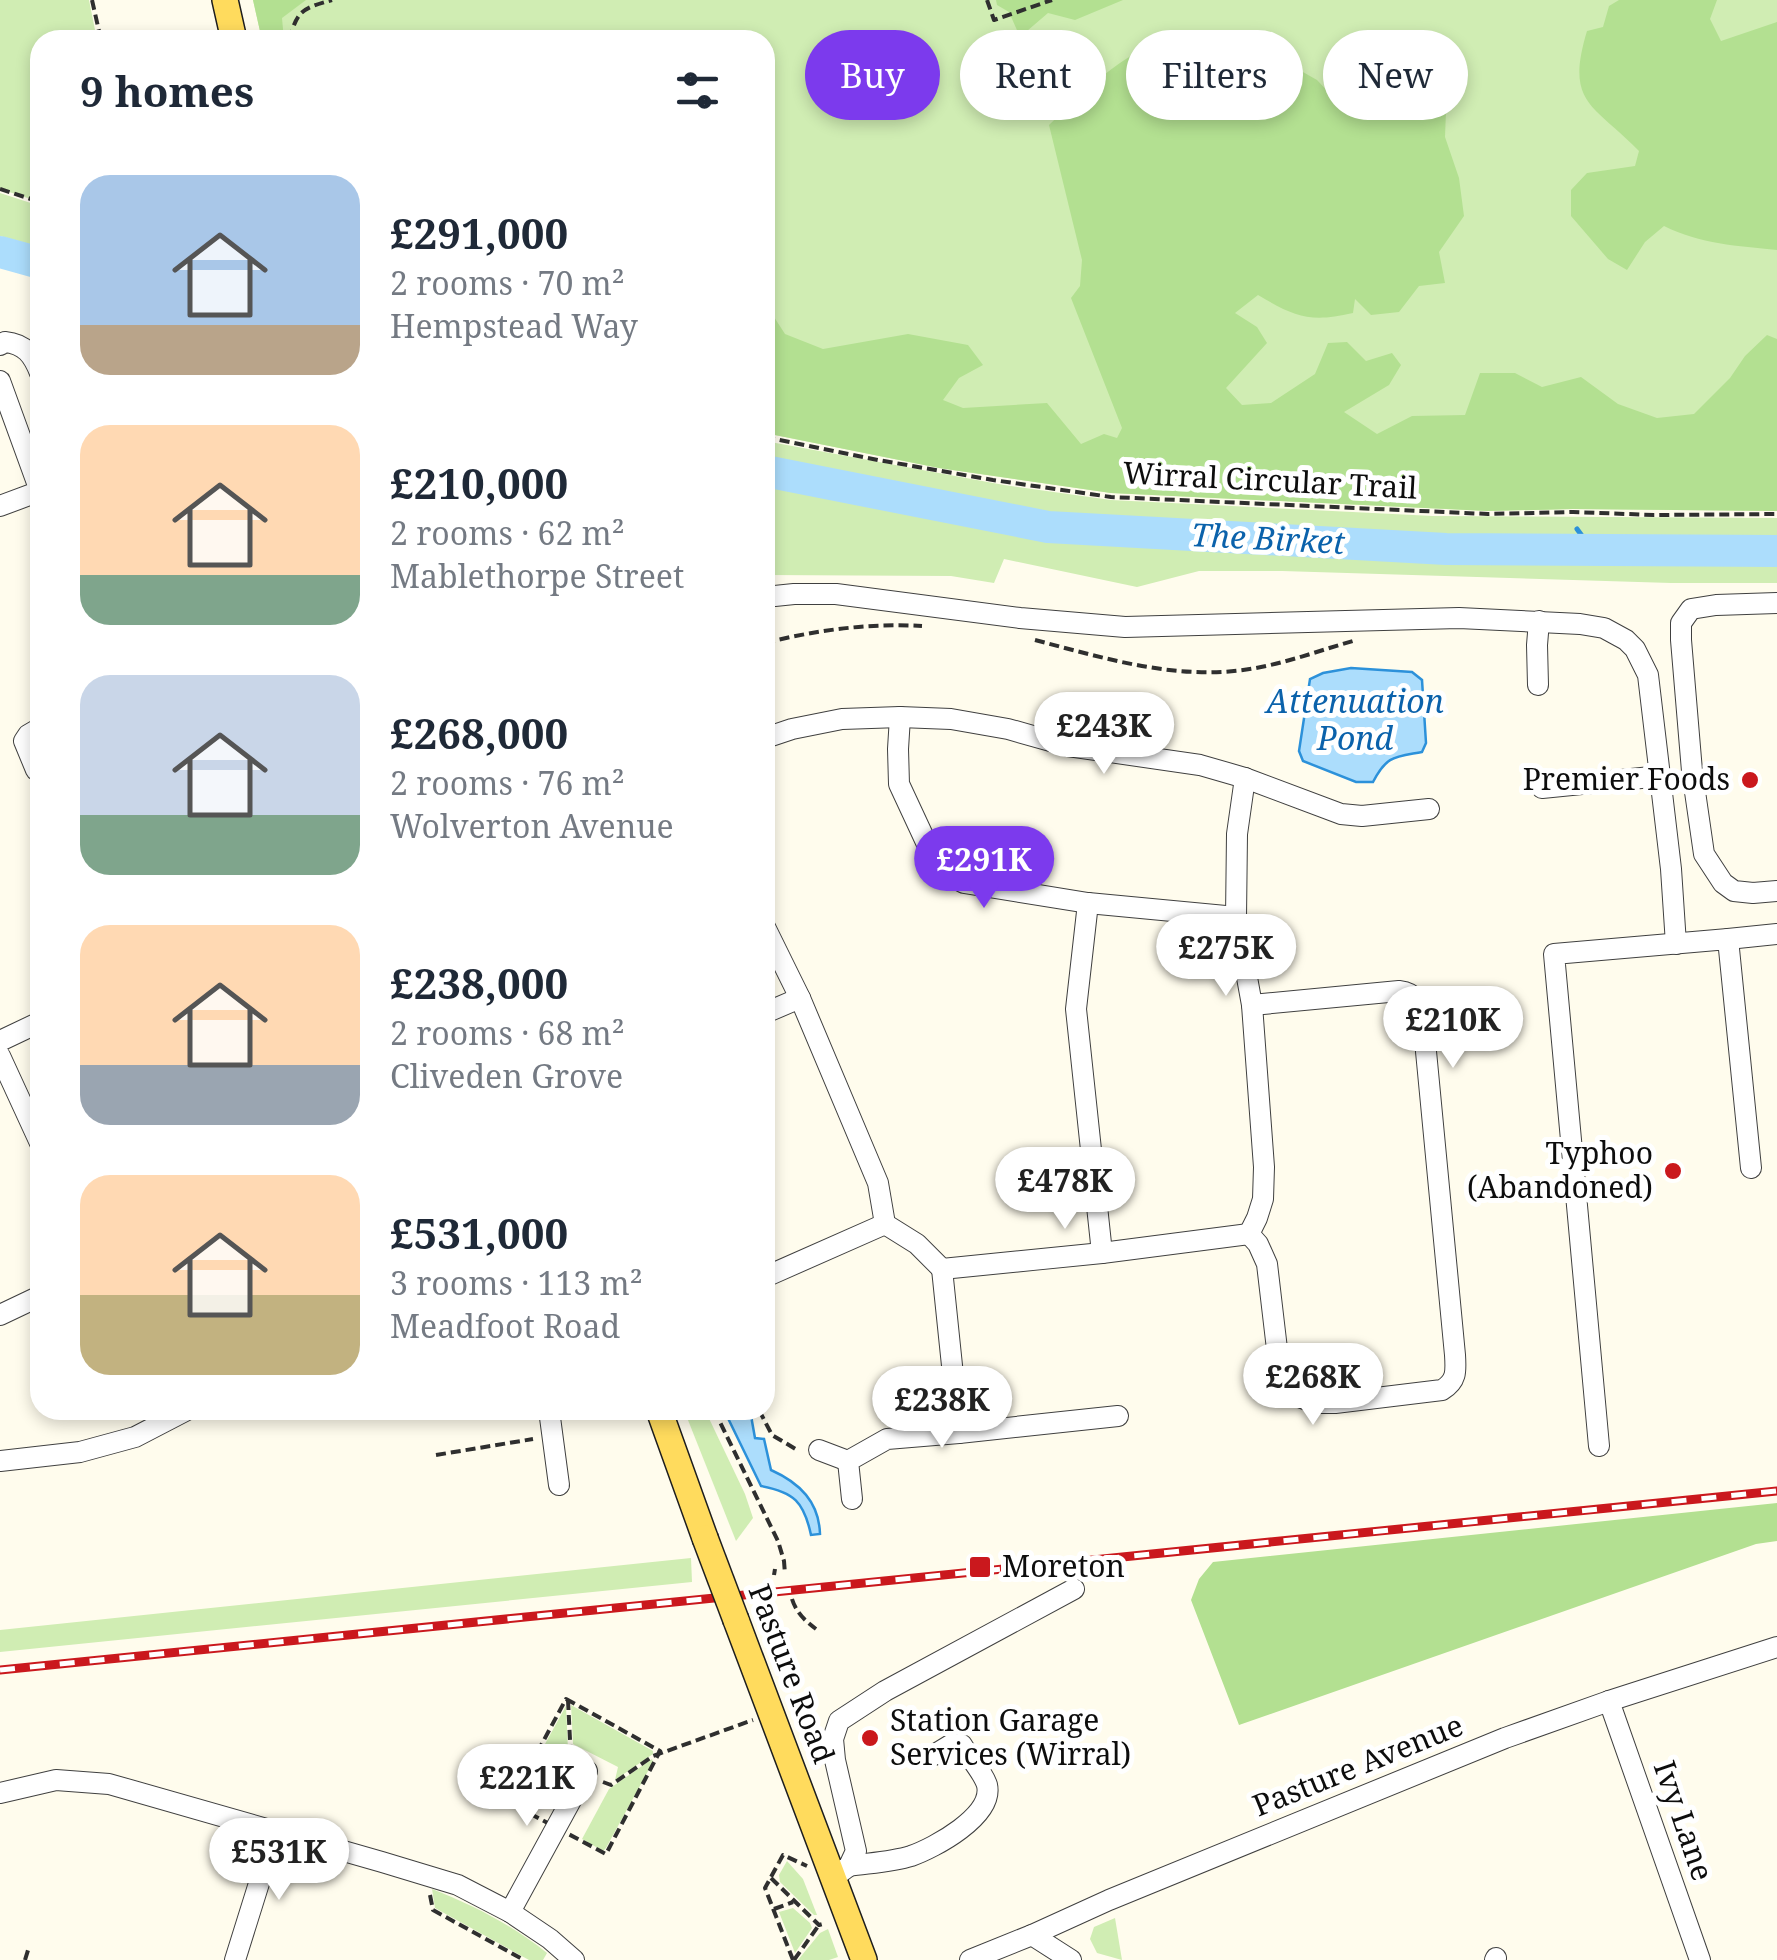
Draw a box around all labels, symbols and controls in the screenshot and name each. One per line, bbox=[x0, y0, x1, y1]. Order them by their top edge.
chip: Buy bbox=[805, 30, 940, 120]
chip: Rent bbox=[960, 30, 1106, 120]
chip: Filters bbox=[1126, 30, 1303, 120]
chip: New bbox=[1323, 30, 1468, 120]
text: 9 homes bbox=[80, 62, 254, 119]
icon: filters bbox=[670, 63, 725, 118]
text: £291,000 bbox=[390, 204, 568, 261]
icon: home bbox=[160, 215, 280, 335]
text: 2 rooms · 70 m² bbox=[390, 261, 625, 304]
text: Hempstead Way bbox=[390, 304, 638, 347]
street label: Wirral Circular Trail bbox=[1122, 451, 1418, 508]
text: £210,000 bbox=[390, 454, 568, 511]
icon: home bbox=[160, 465, 280, 585]
text: 2 rooms · 62 m² bbox=[390, 511, 625, 554]
water label: The Birket bbox=[1190, 512, 1346, 563]
text: Mablethorpe Street bbox=[390, 554, 684, 597]
water label: Attenuation Pond bbox=[1264, 679, 1444, 759]
pin: £243K bbox=[1034, 692, 1174, 777]
text: £243K bbox=[1056, 703, 1152, 746]
text: £268,000 bbox=[390, 704, 568, 761]
icon: home bbox=[160, 715, 280, 835]
place label: Premier Foods bbox=[1523, 758, 1730, 799]
text: 2 rooms · 76 m² bbox=[390, 761, 625, 804]
marker: Premier Foods bbox=[1739, 769, 1761, 791]
text: Wolverton Avenue bbox=[390, 804, 674, 847]
pin: £291K bbox=[914, 826, 1054, 911]
text: £291K bbox=[936, 837, 1032, 880]
pin: £275K bbox=[1156, 914, 1296, 999]
text: £275K bbox=[1178, 925, 1274, 968]
text: £238,000 bbox=[390, 954, 568, 1011]
icon: home bbox=[160, 965, 280, 1085]
pin: £210K bbox=[1383, 986, 1523, 1071]
text: £210K bbox=[1405, 997, 1501, 1040]
text: 2 rooms · 68 m² bbox=[390, 1011, 625, 1054]
text: Cliveden Grove bbox=[390, 1054, 623, 1097]
place label: Typhoo (Abandoned) bbox=[1467, 1132, 1653, 1207]
pin: £478K bbox=[995, 1147, 1135, 1232]
text: £478K bbox=[1017, 1158, 1113, 1201]
marker: Typhoo (Abandoned) bbox=[1662, 1160, 1684, 1182]
text: £531,000 bbox=[390, 1204, 568, 1261]
icon: home bbox=[160, 1215, 280, 1335]
text: 3 rooms · 113 m² bbox=[390, 1261, 643, 1304]
text: Meadfoot Road bbox=[390, 1304, 620, 1347]
pin: £268K bbox=[1243, 1343, 1383, 1428]
text: £268K bbox=[1265, 1354, 1361, 1397]
pin: £238K bbox=[872, 1366, 1012, 1451]
text: £238K bbox=[894, 1377, 990, 1420]
place label: Moreton bbox=[1002, 1545, 1125, 1586]
marker: Moreton bbox=[967, 1554, 993, 1580]
street label: Pasture Road bbox=[739, 1578, 845, 1769]
place label: Station Garage Services (Wirral) bbox=[890, 1699, 1131, 1774]
street label: Pasture Avenue bbox=[1246, 1704, 1469, 1825]
marker: Station Garage Services (Wirral) bbox=[859, 1727, 881, 1749]
pin: £221K bbox=[457, 1744, 597, 1829]
text: £221K bbox=[479, 1755, 575, 1798]
street label: Ivy Lane bbox=[1645, 1755, 1724, 1886]
pin: £531K bbox=[209, 1818, 349, 1903]
text: £531K bbox=[231, 1829, 327, 1872]

